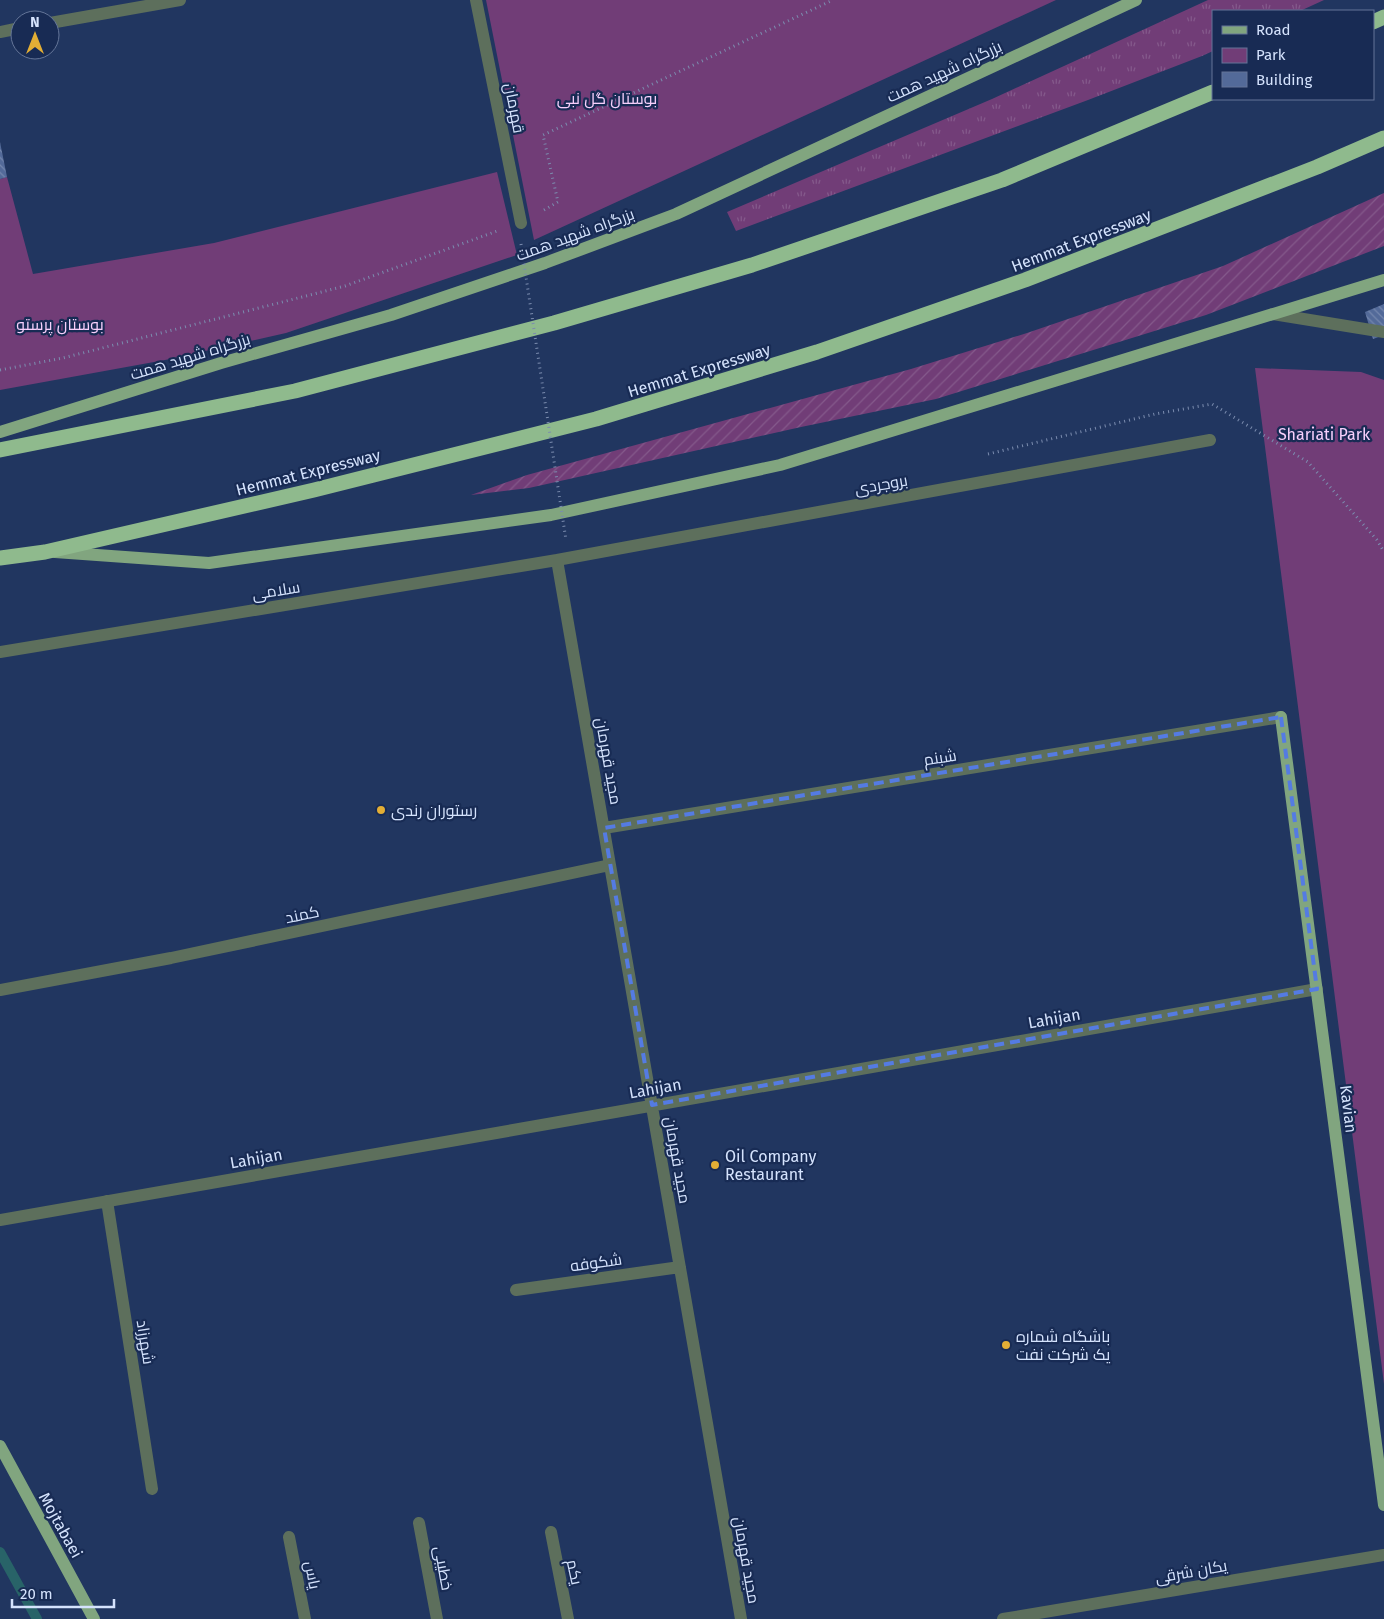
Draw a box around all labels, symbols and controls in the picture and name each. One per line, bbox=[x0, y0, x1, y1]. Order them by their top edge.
north arrow bbox=[10, 10, 60, 60]
legend bbox=[1212, 10, 1374, 100]
text: N bbox=[30, 14, 40, 31]
text: Road bbox=[1256, 21, 1291, 39]
street label: بزرگراه شهید همت bbox=[884, 36, 1005, 107]
text: Park bbox=[1256, 46, 1286, 64]
text: Building bbox=[1256, 71, 1312, 89]
street label: قهرمان bbox=[499, 81, 529, 135]
park label: بوستان گل نبی bbox=[557, 89, 657, 109]
street label: بزرگراه شهید همت bbox=[513, 204, 637, 266]
street label: Hemmat Expressway bbox=[1009, 205, 1154, 276]
park label: بوستان پرستو bbox=[16, 315, 104, 336]
street label: بزرگراه شهید همت bbox=[128, 329, 253, 385]
street label: Hemmat Expressway bbox=[625, 340, 773, 401]
park label: Shariati Park bbox=[1278, 425, 1371, 444]
street label: Hemmat Expressway bbox=[234, 445, 382, 500]
street label: بروجردی bbox=[853, 470, 909, 499]
street label: سلامی bbox=[251, 577, 302, 605]
street label: مجید قهرمان bbox=[591, 716, 626, 806]
street label: شبنم bbox=[922, 746, 958, 771]
place label: رستوران رندی bbox=[391, 801, 477, 821]
marker: رستوران رندی bbox=[375, 804, 387, 816]
street label: کمند bbox=[283, 902, 321, 927]
street label: Lahijan bbox=[1026, 1005, 1082, 1032]
street label: Lahijan bbox=[627, 1075, 683, 1102]
street label: Kavian bbox=[1336, 1084, 1361, 1134]
street label: مجید قهرمان bbox=[660, 1115, 695, 1205]
street label: Lahijan bbox=[228, 1145, 284, 1172]
place label: Oil Company Restaurant bbox=[725, 1147, 817, 1184]
marker: Oil Company Restaurant bbox=[709, 1159, 721, 1171]
street label: شکوفه bbox=[569, 1249, 623, 1276]
street label: شهرزاد bbox=[132, 1318, 158, 1366]
place label: باشگاه شماره یک شرکت نفت bbox=[1016, 1327, 1111, 1364]
marker: باشگاه شماره یک شرکت نفت bbox=[1000, 1339, 1012, 1351]
street label: Mojtabaei bbox=[35, 1489, 86, 1561]
street label: مجید قهرمان bbox=[729, 1515, 764, 1605]
street label: خطیبی bbox=[429, 1545, 457, 1592]
street label: یکان شرقی bbox=[1154, 1556, 1229, 1588]
street label: یکم bbox=[561, 1558, 587, 1588]
street label: یاس bbox=[299, 1559, 325, 1592]
scale bar bbox=[12, 1576, 115, 1608]
text: 20 m bbox=[20, 1585, 53, 1603]

